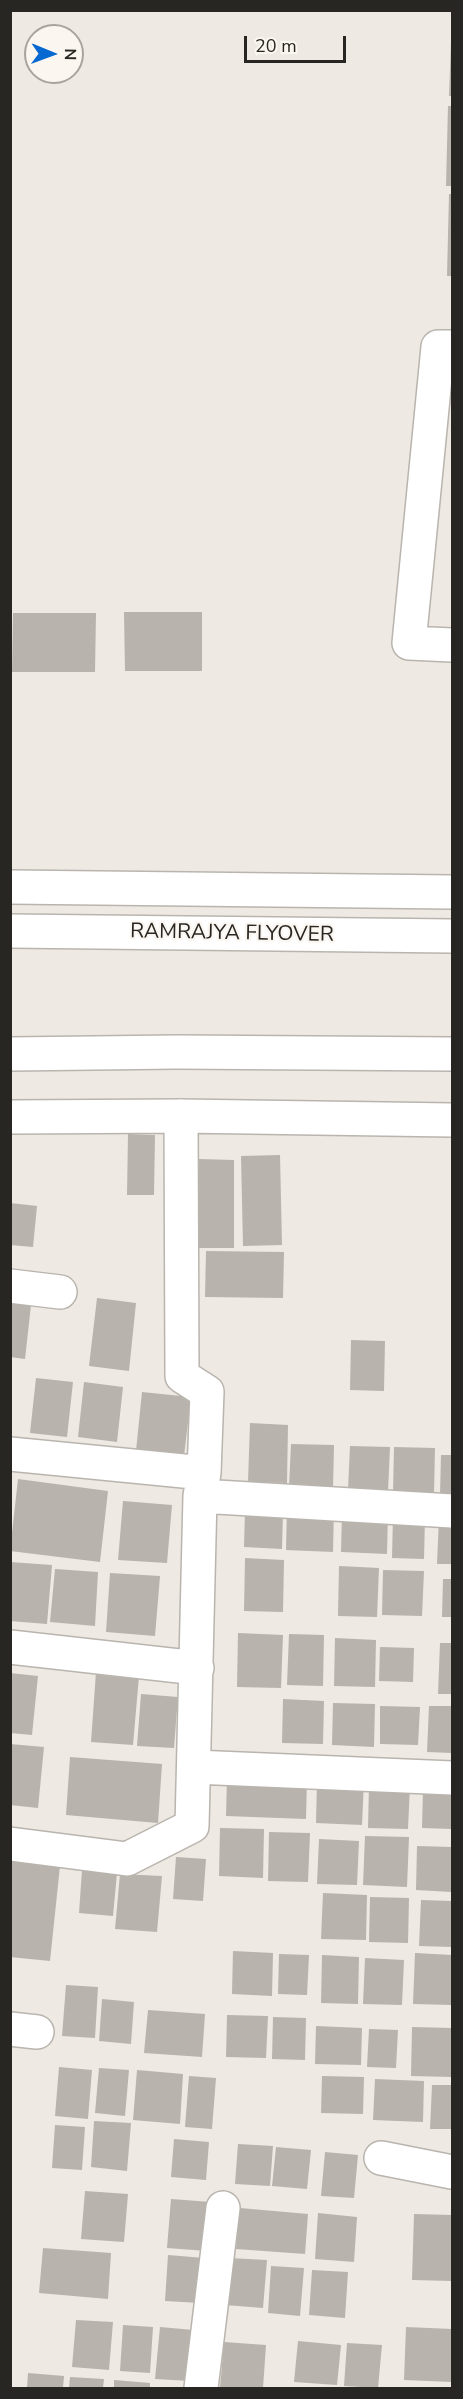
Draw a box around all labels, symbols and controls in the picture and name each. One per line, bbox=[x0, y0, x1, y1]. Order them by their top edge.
north arrow bbox=[24, 24, 84, 84]
scale bar bbox=[247, 24, 349, 62]
text: 20 m bbox=[255, 34, 297, 58]
text: N bbox=[59, 48, 81, 60]
street label: RAMRAJYA FLYOVER bbox=[130, 920, 334, 948]

